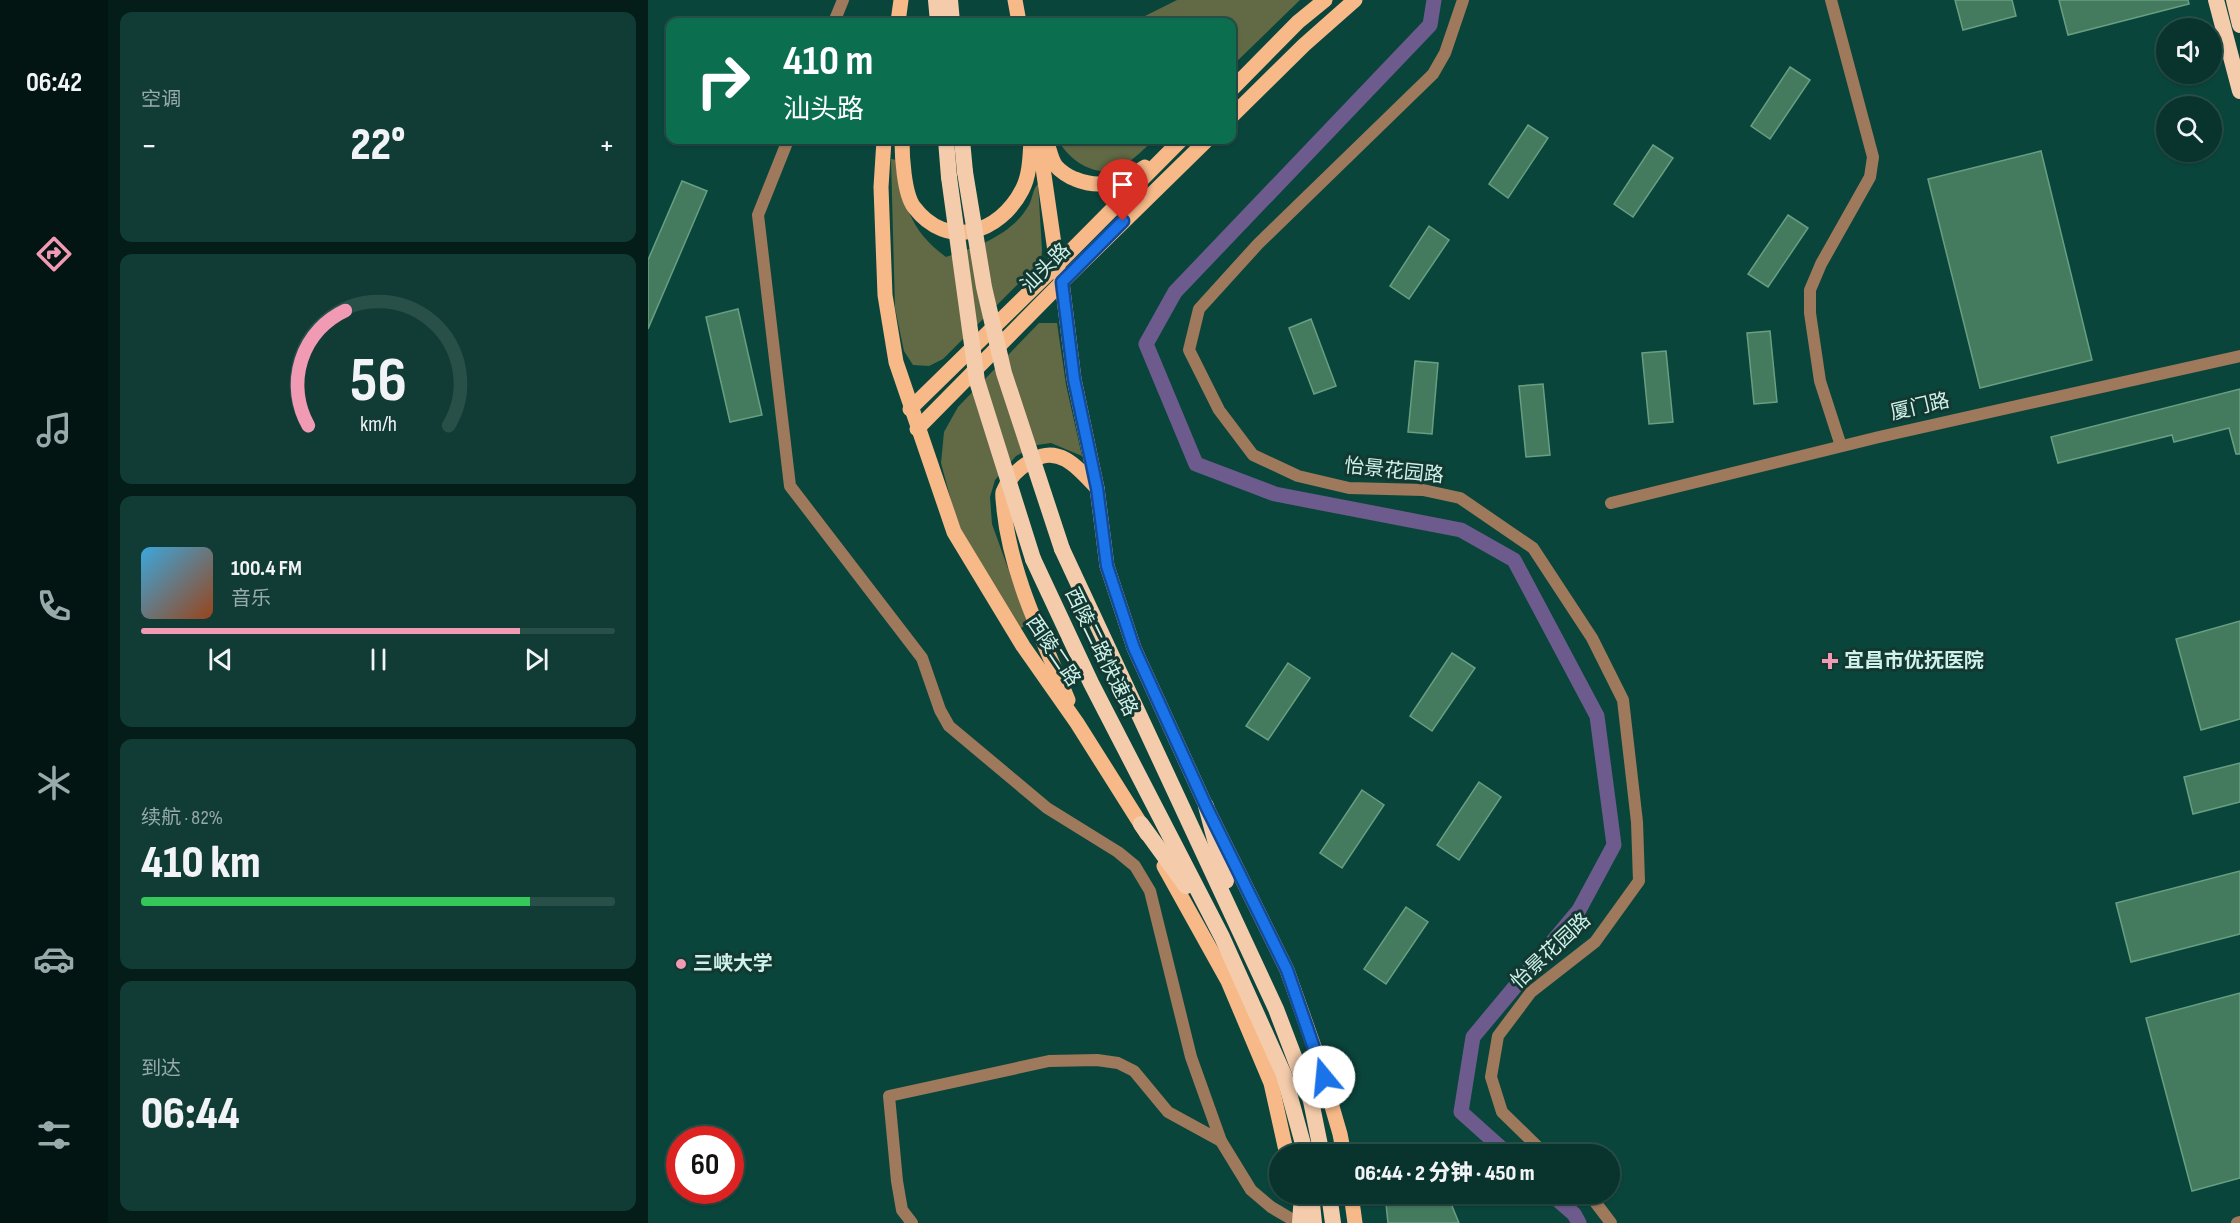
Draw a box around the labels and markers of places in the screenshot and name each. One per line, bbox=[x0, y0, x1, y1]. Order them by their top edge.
pin bbox=[1097, 159, 1148, 221]
place label: 宜昌市优抚医院 bbox=[1844, 649, 1984, 673]
marker: 宜昌市优抚医院 bbox=[1821, 652, 1839, 670]
place label: 三峡大学 bbox=[693, 952, 773, 976]
marker: 三峡大学 bbox=[674, 957, 688, 971]

